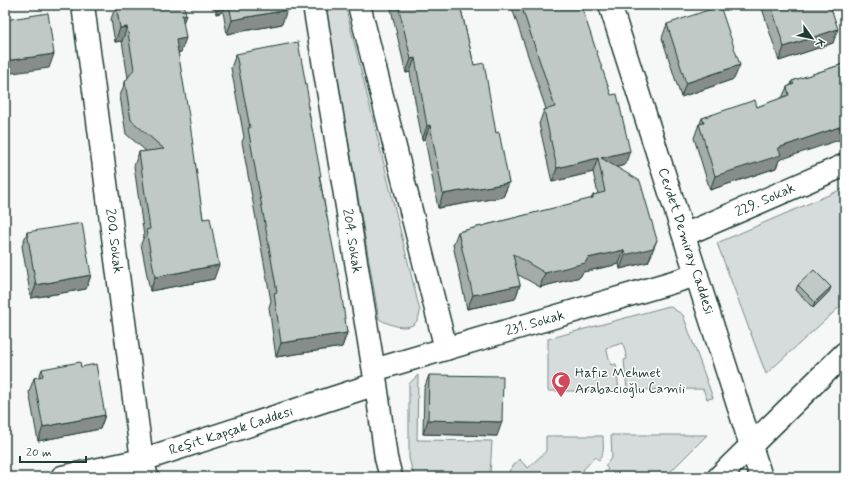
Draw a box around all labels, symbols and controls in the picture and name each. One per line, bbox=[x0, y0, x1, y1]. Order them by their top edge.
north arrow bbox=[792, 18, 832, 58]
text: K bbox=[811, 36, 828, 50]
street label: Cevdet Demiray Caddesi bbox=[654, 165, 718, 317]
street label: 229. Sokak bbox=[732, 179, 798, 221]
street label: 200. Sokak bbox=[101, 207, 127, 275]
street label: 204. Sokak bbox=[338, 207, 366, 275]
street label: 231. Sokak bbox=[504, 306, 567, 340]
place label: Hafız Mehmet Arabacıoğlu Camii bbox=[575, 364, 685, 398]
mosque icon: Hafız Mehmet Arabacıoğlu Camii bbox=[550, 370, 572, 398]
street label: Reşit Kapçak Caddesi bbox=[167, 402, 295, 460]
scale bar bbox=[20, 438, 86, 464]
text: 20 m bbox=[26, 445, 52, 461]

